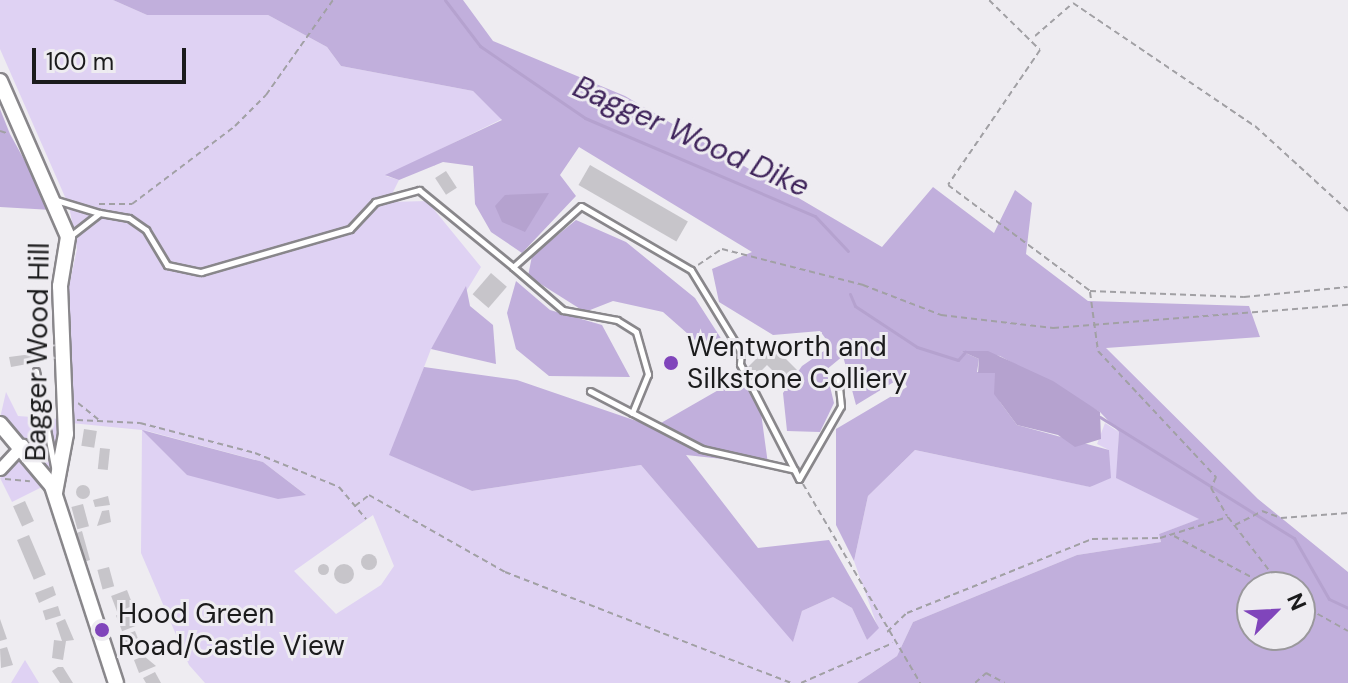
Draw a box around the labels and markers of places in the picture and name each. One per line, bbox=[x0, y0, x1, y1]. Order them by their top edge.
place label: Wentworth and Silkstone Colliery bbox=[687, 330, 907, 396]
marker: Wentworth and Silkstone Colliery bbox=[662, 354, 680, 372]
place label: Hood Green Road/Castle View bbox=[118, 597, 345, 663]
marker: Hood Green Road/Castle View bbox=[93, 621, 111, 639]

